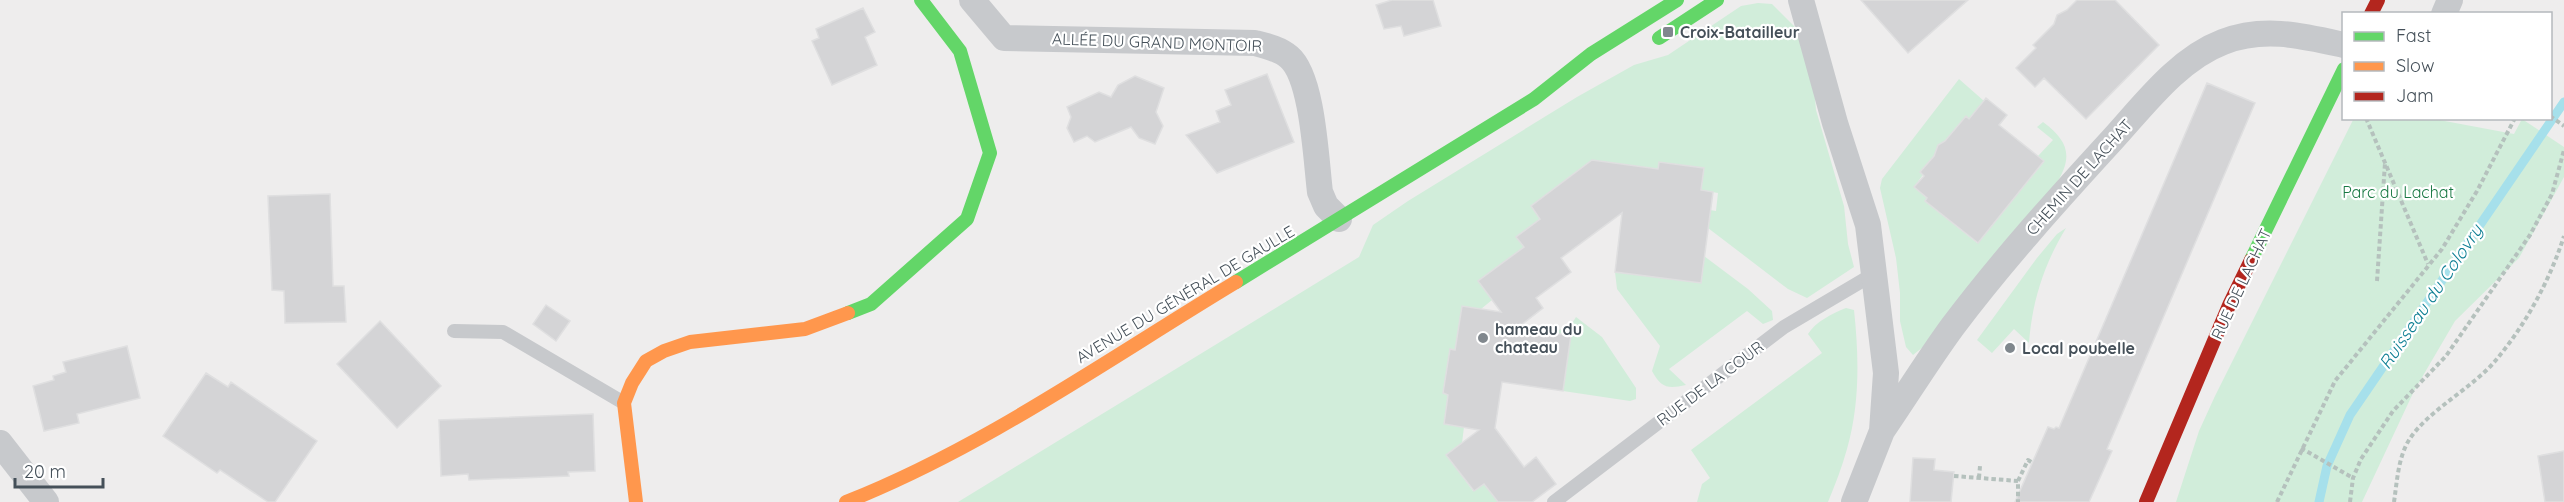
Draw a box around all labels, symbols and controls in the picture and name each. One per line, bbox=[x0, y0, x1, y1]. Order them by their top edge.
legend bbox=[2342, 12, 2552, 120]
place label: Croix-Batailleur bbox=[1680, 22, 1800, 42]
text: Fast bbox=[2396, 24, 2431, 47]
marker: Croix-Batailleur bbox=[1661, 25, 1675, 39]
street label: ALLÉE DU GRAND MONTOIR bbox=[1052, 28, 1262, 56]
text: Slow bbox=[2396, 54, 2434, 77]
text: Jam bbox=[2396, 84, 2434, 107]
street label: CHEMIN DE LACHAT bbox=[2022, 115, 2137, 239]
park label: Parc du Lachat bbox=[2342, 182, 2454, 202]
water label: Ruisseau du Colovry bbox=[2374, 219, 2488, 373]
street label: AVENUE DU GÉNÉRAL DE GAULLE bbox=[1072, 221, 1298, 367]
street label: RUE DE LACHAT bbox=[2206, 225, 2276, 343]
place label: hameau du chateau bbox=[1495, 319, 1582, 357]
marker: hameau du chateau bbox=[1476, 331, 1490, 345]
street label: RUE DE LA COUR bbox=[1653, 336, 1767, 430]
place label: Local poubelle bbox=[2022, 338, 2135, 358]
marker: Local poubelle bbox=[2003, 341, 2017, 355]
scale bar bbox=[15, 451, 104, 489]
text: 20 m bbox=[24, 460, 66, 483]

